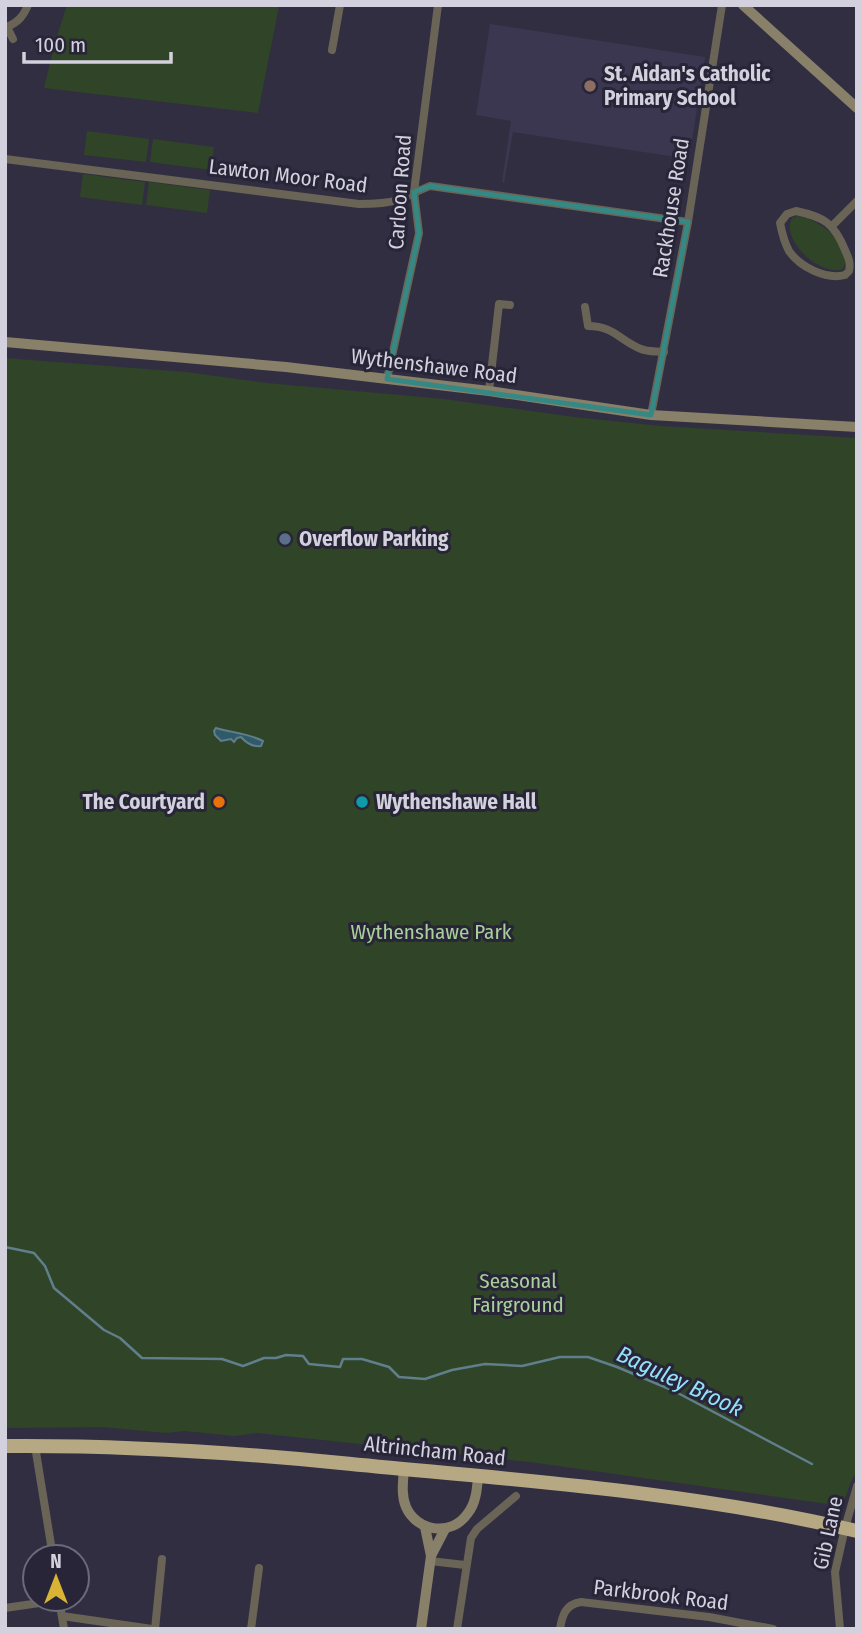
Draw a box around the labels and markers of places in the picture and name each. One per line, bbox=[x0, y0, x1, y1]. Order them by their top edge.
place label: St. Aidan's Catholic Primary School bbox=[604, 61, 771, 111]
marker: St. Aidan's Catholic Primary School bbox=[582, 78, 598, 94]
place label: Overflow Parking bbox=[299, 526, 449, 552]
marker: Overflow Parking bbox=[277, 531, 293, 547]
place label: The Courtyard bbox=[82, 789, 205, 815]
place label: Wythenshawe Hall bbox=[376, 789, 537, 815]
marker: The Courtyard bbox=[211, 794, 227, 810]
marker: Wythenshawe Hall bbox=[354, 794, 370, 810]

